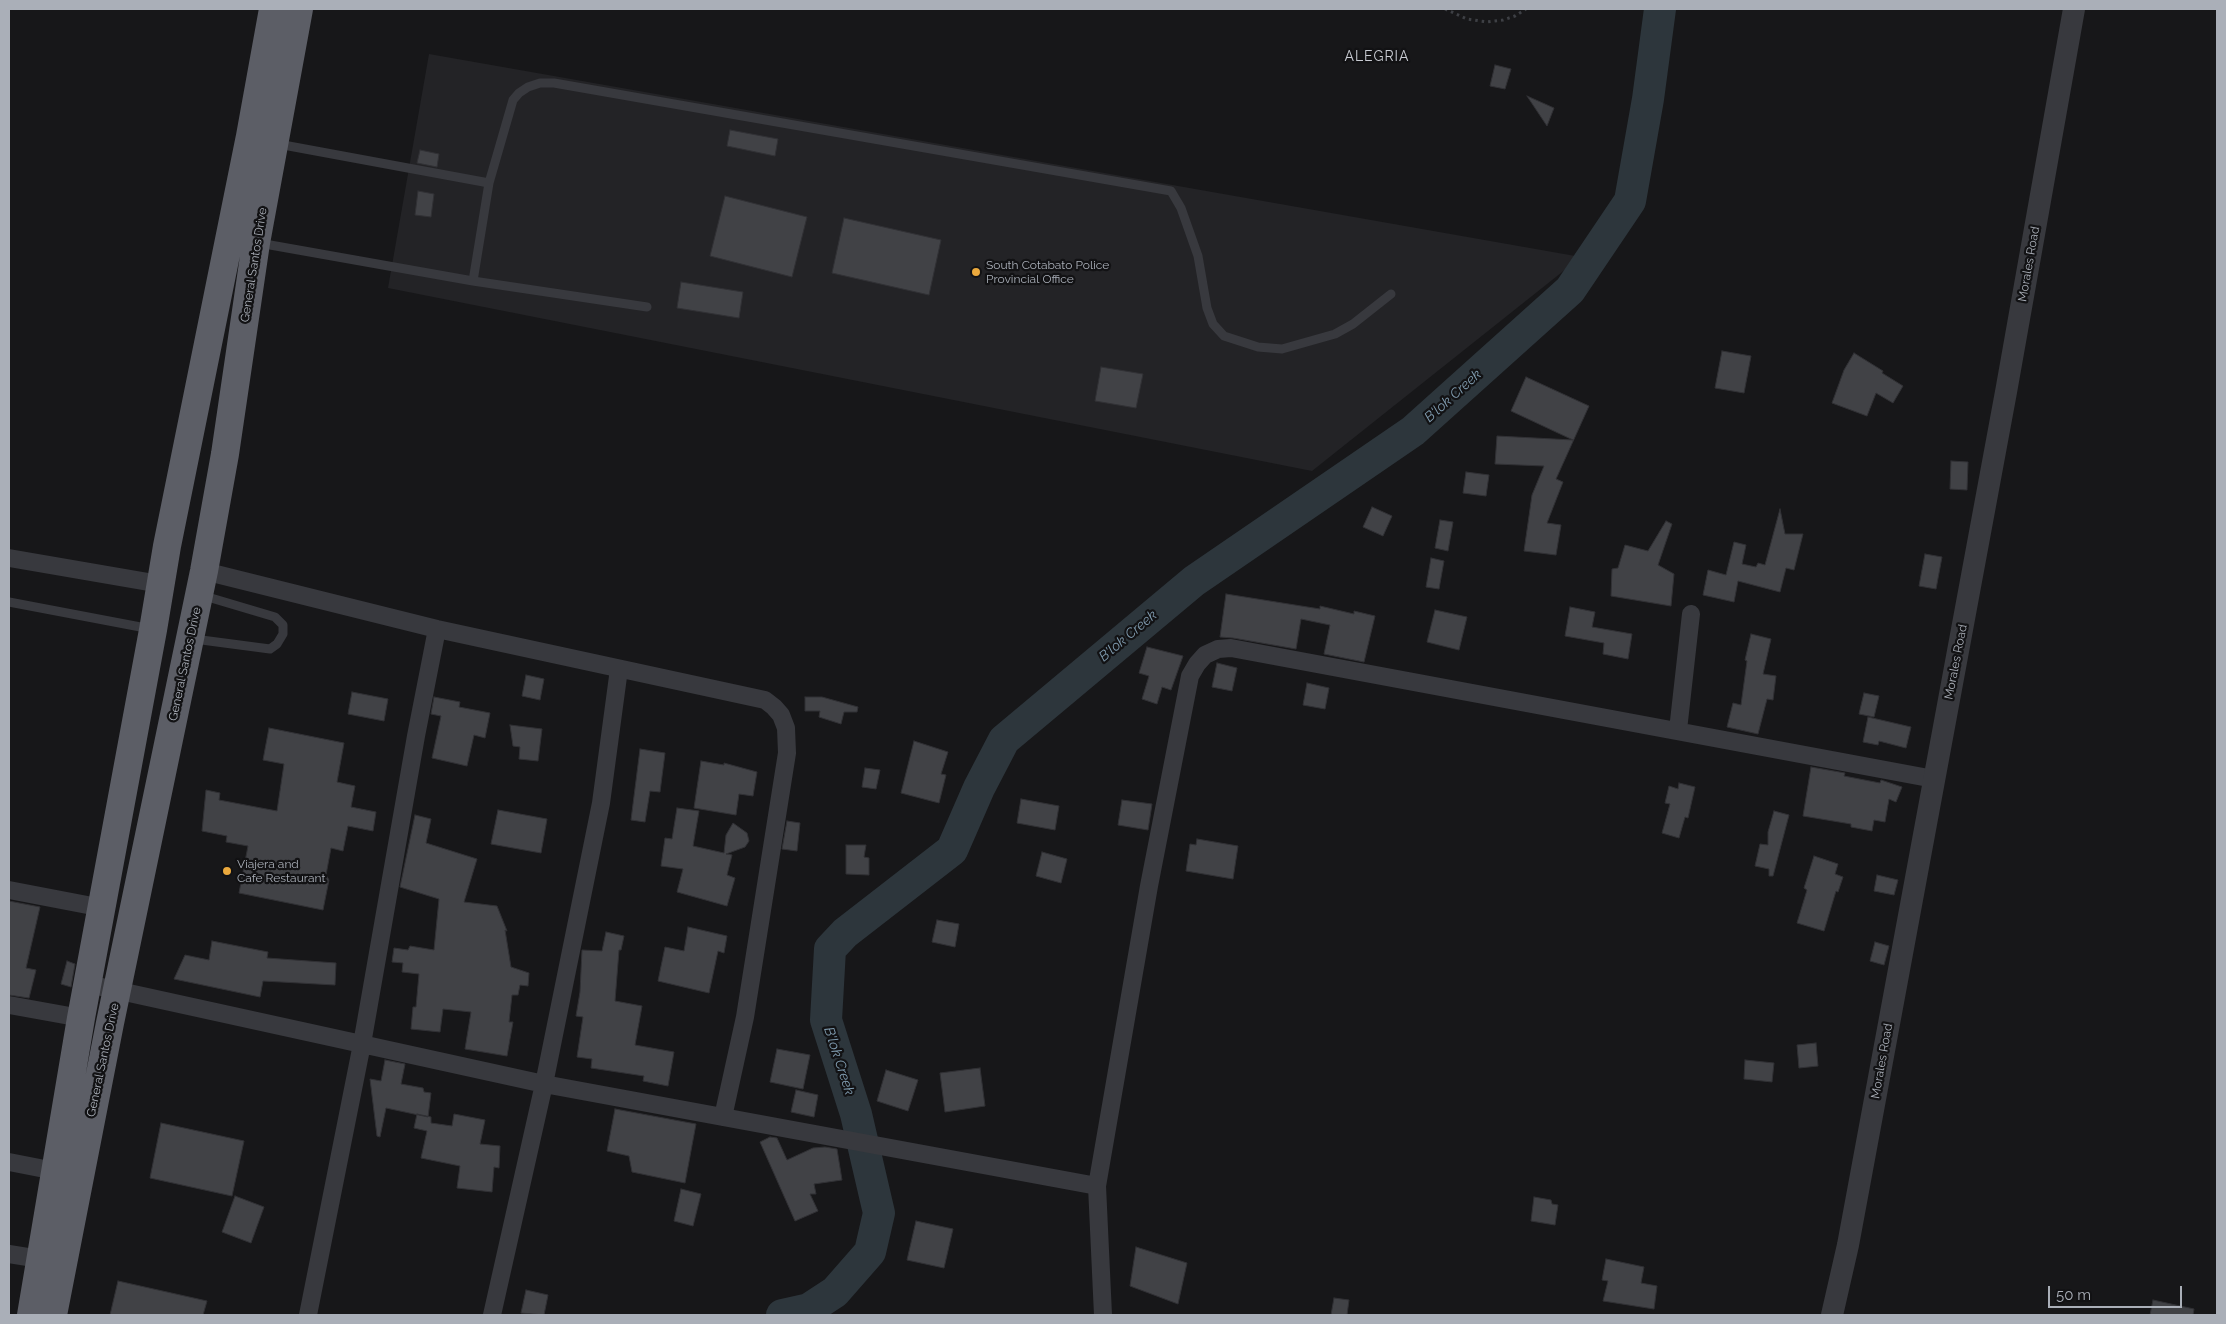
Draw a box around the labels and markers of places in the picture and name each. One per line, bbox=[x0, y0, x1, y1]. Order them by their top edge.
place label: South Cotabato Police Provincial Office bbox=[986, 258, 1109, 286]
marker: South Cotabato Police Provincial Office bbox=[970, 266, 982, 278]
place label: Viajera and Cafe Restaurant bbox=[237, 857, 325, 885]
marker: Viajera and Cafe Restaurant bbox=[221, 865, 233, 877]

